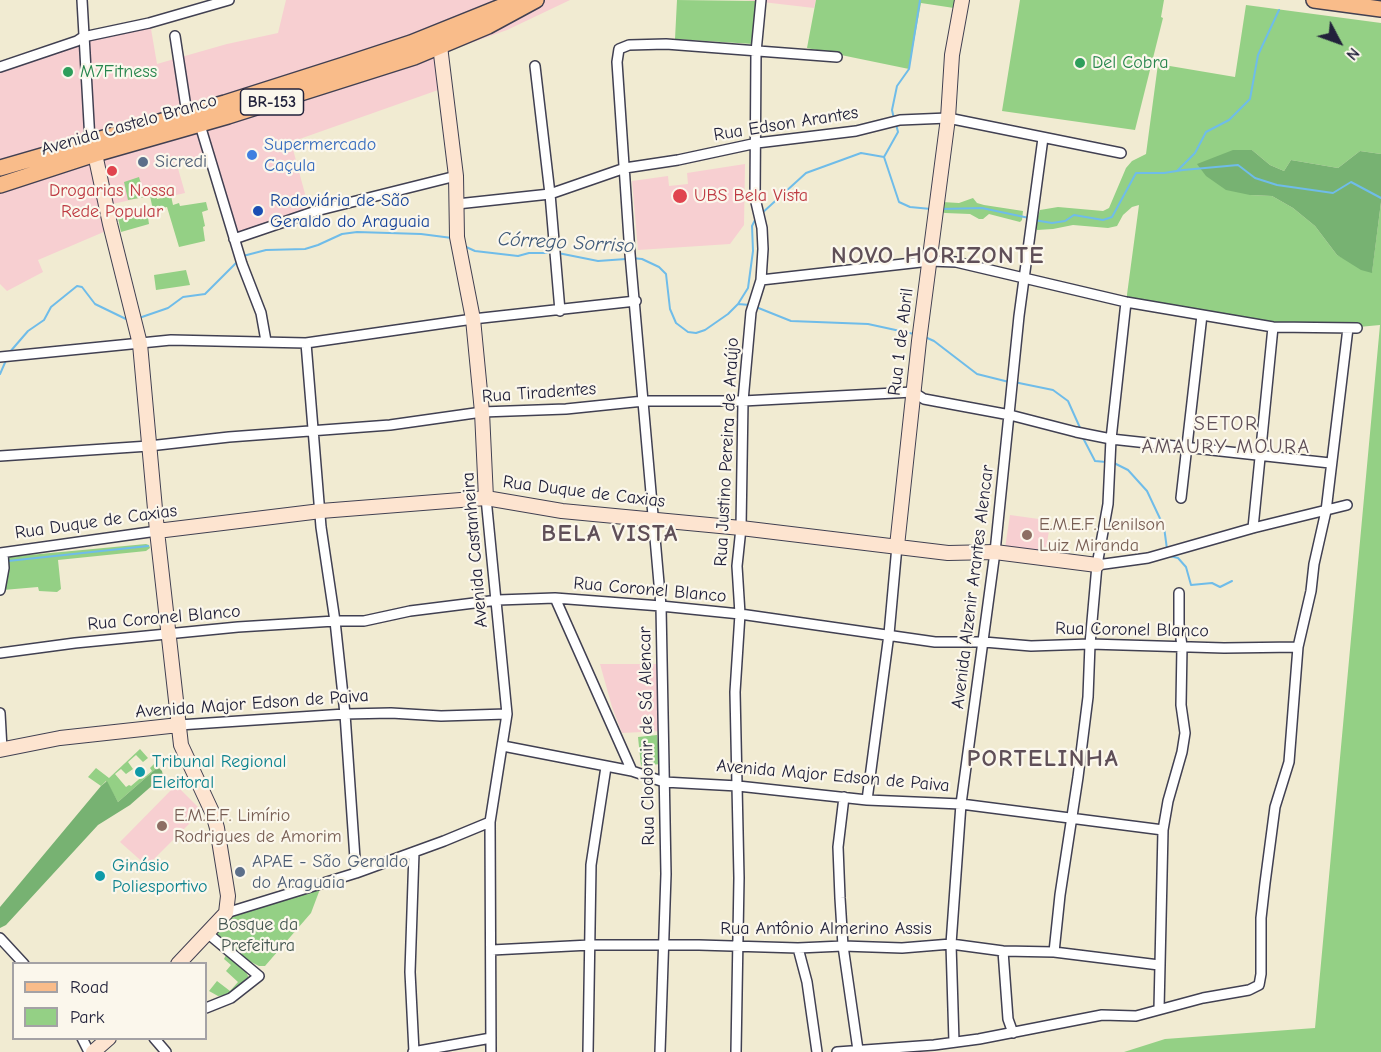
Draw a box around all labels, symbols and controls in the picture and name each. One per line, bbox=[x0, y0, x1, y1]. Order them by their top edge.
north arrow bbox=[1309, 12, 1369, 72]
text: N bbox=[1342, 44, 1363, 64]
place label: Del Cobra bbox=[1092, 52, 1169, 74]
marker: Del Cobra bbox=[1073, 56, 1087, 70]
place label: M7Fitness bbox=[80, 61, 157, 83]
marker: M7Fitness bbox=[61, 65, 75, 79]
road number: BR-153 bbox=[240, 89, 304, 115]
street label: Avenida Castelo Branco bbox=[39, 90, 219, 160]
street label: Rua Edson Arantes bbox=[712, 102, 860, 146]
place label: Supermercado Caçula bbox=[264, 134, 376, 176]
marker: Supermercado Caçula bbox=[245, 148, 259, 162]
place label: Sicredi bbox=[155, 151, 207, 173]
marker: Sicredi bbox=[136, 155, 150, 169]
marker: Drogarias Nossa Rede Popular bbox=[105, 164, 119, 178]
place label: Drogarias Nossa Rede Popular bbox=[49, 180, 175, 222]
place label: UBS Bela Vista bbox=[694, 185, 808, 207]
marker: UBS Bela Vista bbox=[671, 187, 689, 205]
place label: Rodoviária de São Geraldo do Araguaia bbox=[270, 190, 430, 232]
marker: Rodoviária de São Geraldo do Araguaia bbox=[251, 204, 265, 218]
water label: Córrego Sorriso bbox=[497, 227, 635, 259]
district label: NOVO HORIZONTE bbox=[831, 242, 1045, 270]
street label: Rua 1 de Abril bbox=[884, 287, 918, 397]
street label: Rua Justino Pereira de Araújo bbox=[710, 337, 744, 567]
street label: Rua Tiradentes bbox=[481, 378, 597, 408]
district label: SETOR AMAURY MOURA bbox=[1141, 412, 1311, 459]
street label: Avenida Alzenir Arantes Alencar bbox=[947, 464, 999, 710]
street label: Avenida Castanheira bbox=[457, 471, 493, 629]
street label: Rua Duque de Caxias bbox=[502, 471, 666, 513]
street label: Rua Duque de Caxias bbox=[14, 500, 178, 544]
place label: E.M.E.F. Lenilson Luiz Miranda bbox=[1039, 514, 1165, 556]
district label: BELA VISTA bbox=[541, 520, 679, 548]
marker: E.M.E.F. Lenilson Luiz Miranda bbox=[1020, 528, 1034, 542]
street label: Rua Coronel Blanco bbox=[573, 573, 727, 607]
street label: Rua Coronel Blanco bbox=[87, 601, 241, 635]
street label: Rua Coronel Blanco bbox=[1055, 618, 1209, 642]
street label: Rua Clodomir de Sá Alencar bbox=[634, 626, 660, 846]
street label: Avenida Major Edson de Paiva bbox=[135, 685, 369, 723]
district label: PORTELINHA bbox=[967, 745, 1119, 773]
place label: Tribunal Regional Eleitoral bbox=[152, 751, 287, 794]
street label: Avenida Major Edson de Paiva bbox=[716, 755, 950, 797]
marker: Tribunal Regional Eleitoral bbox=[133, 765, 147, 779]
place label: E.M.E.F. Limírio Rodrigues de Amorim bbox=[174, 805, 342, 848]
marker: E.M.E.F. Limírio Rodrigues de Amorim bbox=[155, 819, 169, 833]
place label: APAE - São Geraldo do Araguaia bbox=[252, 851, 408, 894]
place label: Ginásio Poliesportivo bbox=[112, 855, 208, 898]
marker: APAE - São Geraldo do Araguaia bbox=[233, 865, 247, 879]
marker: Ginásio Poliesportivo bbox=[93, 869, 107, 883]
park label: Bosque da Prefeitura bbox=[218, 914, 298, 956]
street label: Rua Antônio Almerino Assis bbox=[720, 918, 932, 940]
legend bbox=[12, 962, 207, 1040]
text: Road bbox=[70, 977, 109, 998]
text: Park bbox=[70, 1007, 104, 1028]

